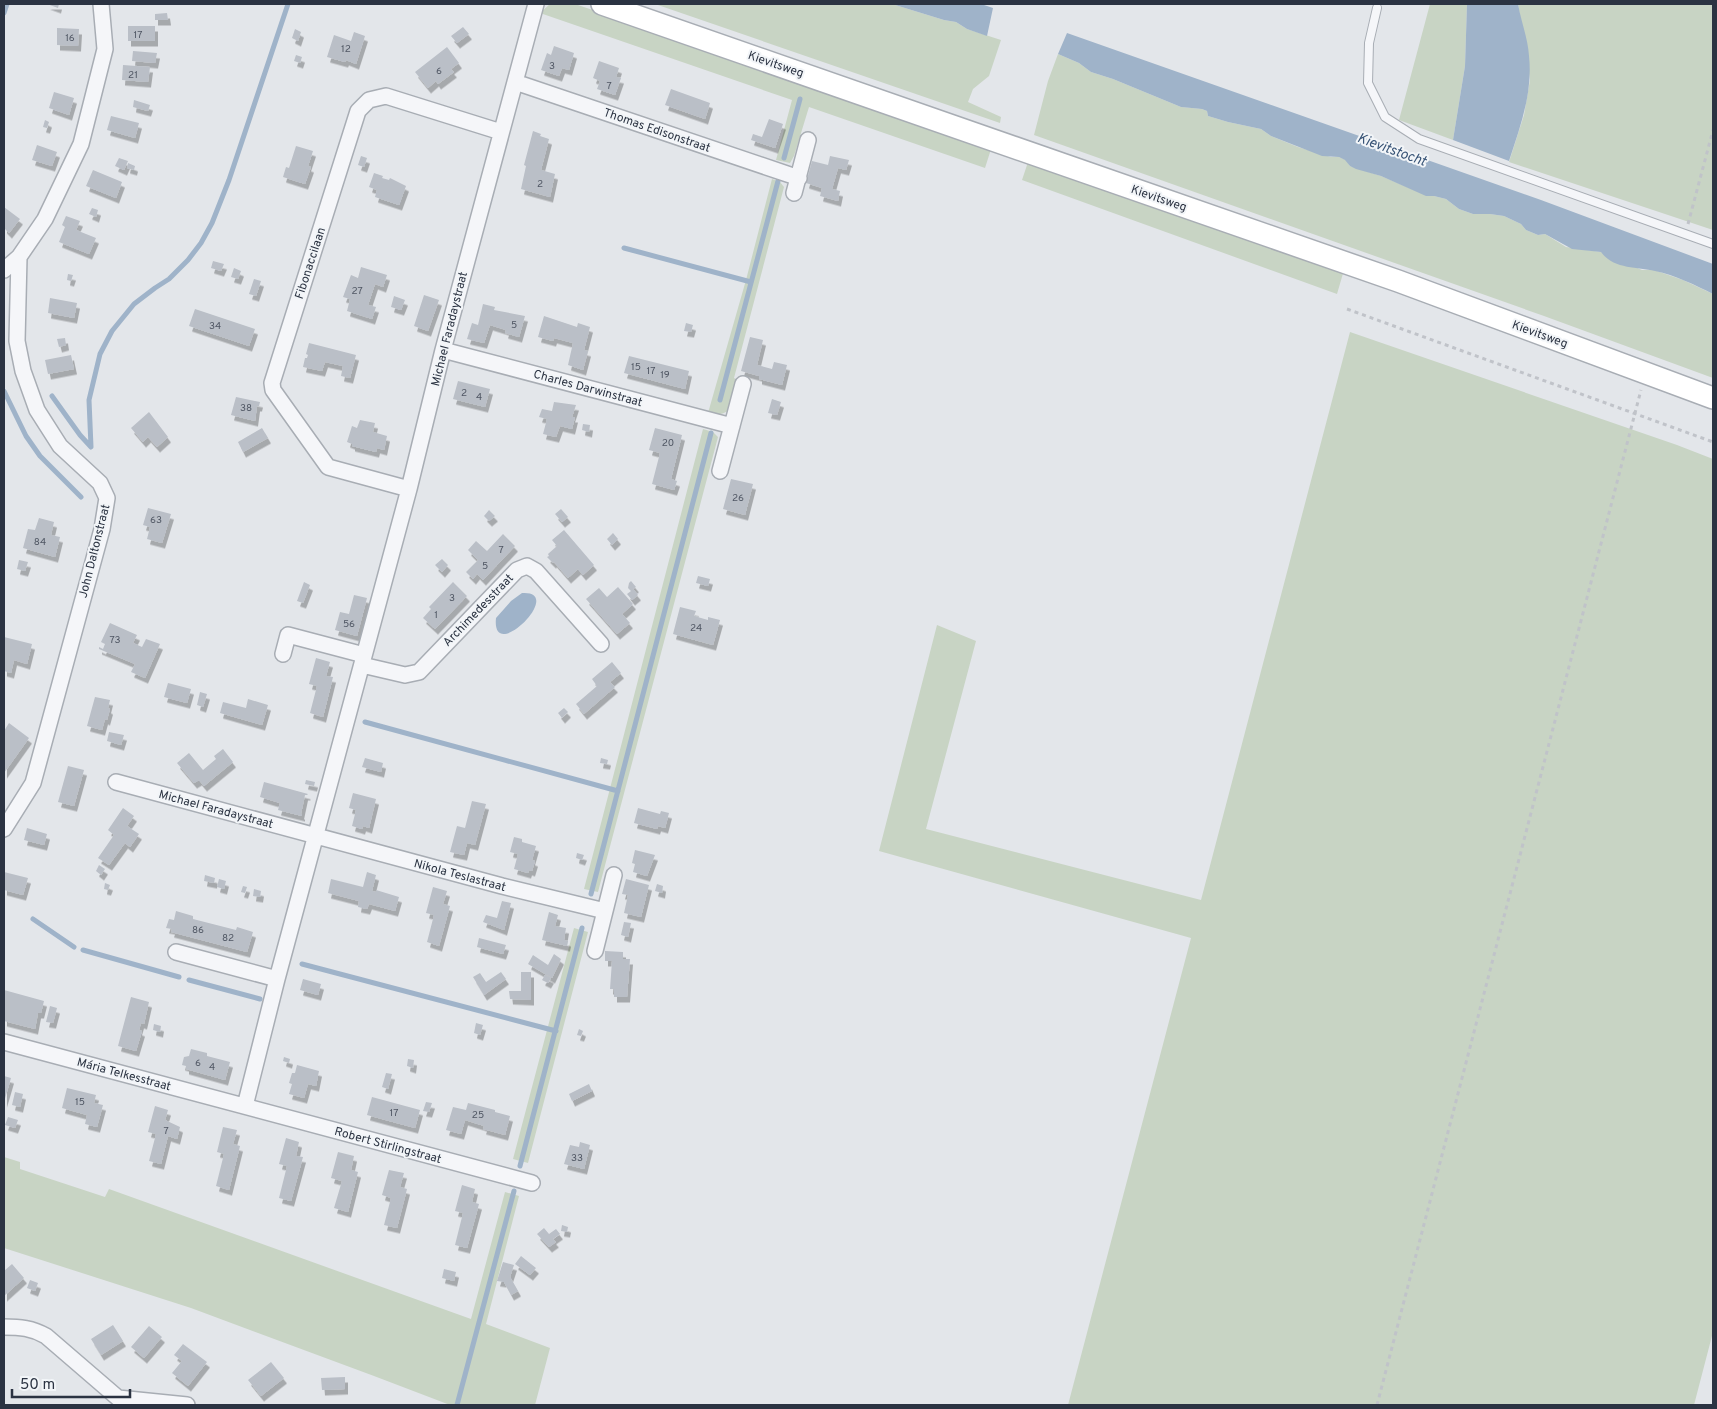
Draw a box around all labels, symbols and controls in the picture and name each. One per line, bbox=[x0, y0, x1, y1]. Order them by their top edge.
house number: 17 bbox=[134, 29, 142, 42]
house number: 16 bbox=[65, 32, 75, 45]
house number: 12 bbox=[341, 43, 351, 56]
street label: Kievitsweg bbox=[746, 48, 806, 82]
house number: 3 bbox=[549, 60, 555, 73]
house number: 6 bbox=[436, 65, 442, 78]
house number: 21 bbox=[128, 69, 138, 82]
house number: 7 bbox=[606, 80, 612, 93]
street label: Thomas Edisonstraat bbox=[601, 105, 712, 157]
water label: Kievitstocht bbox=[1355, 130, 1429, 171]
house number: 2 bbox=[537, 178, 543, 191]
street label: Kievitsweg bbox=[1129, 182, 1189, 216]
street label: Fibonaccilaan bbox=[292, 225, 330, 301]
street label: Michael Faradaystraat bbox=[428, 270, 472, 388]
house number: 27 bbox=[351, 285, 363, 298]
street label: Kievitsweg bbox=[1510, 317, 1570, 352]
house number: 5 bbox=[511, 319, 517, 332]
house number: 34 bbox=[209, 320, 221, 333]
house number: 15 bbox=[631, 361, 641, 374]
house number: 17 bbox=[647, 365, 655, 378]
street label: Charles Darwinstraat bbox=[532, 367, 644, 411]
house number: 19 bbox=[660, 369, 670, 382]
house number: 2 bbox=[461, 387, 467, 400]
house number: 4 bbox=[476, 391, 482, 404]
house number: 38 bbox=[240, 402, 252, 415]
house number: 20 bbox=[662, 437, 674, 450]
house number: 26 bbox=[732, 492, 744, 505]
street label: John Daltonstraat bbox=[76, 503, 114, 600]
house number: 63 bbox=[150, 514, 162, 527]
house number: 84 bbox=[34, 536, 46, 549]
house number: 7 bbox=[498, 544, 504, 557]
house number: 5 bbox=[482, 560, 488, 573]
street label: Archimedesstraat bbox=[440, 571, 517, 650]
house number: 3 bbox=[449, 592, 455, 605]
house number: 1 bbox=[434, 609, 438, 622]
house number: 56 bbox=[343, 618, 355, 631]
house number: 24 bbox=[690, 622, 702, 635]
house number: 73 bbox=[109, 634, 121, 647]
street label: Michael Faradaystraat bbox=[157, 787, 275, 833]
street label: Nikola Teslastraat bbox=[412, 856, 507, 896]
house number: 86 bbox=[192, 924, 204, 937]
house number: 82 bbox=[222, 932, 234, 945]
street label: Mária Telkesstraat bbox=[75, 1055, 173, 1095]
house number: 6 bbox=[195, 1057, 201, 1070]
house number: 4 bbox=[209, 1061, 215, 1074]
house number: 15 bbox=[75, 1096, 85, 1109]
house number: 17 bbox=[390, 1107, 398, 1120]
house number: 25 bbox=[472, 1109, 484, 1122]
street label: Robert Stirlingstraat bbox=[333, 1124, 443, 1168]
house number: 7 bbox=[163, 1125, 169, 1138]
house number: 33 bbox=[571, 1152, 583, 1165]
scale bar bbox=[12, 1366, 130, 1398]
text: 50 m bbox=[20, 1376, 55, 1395]

